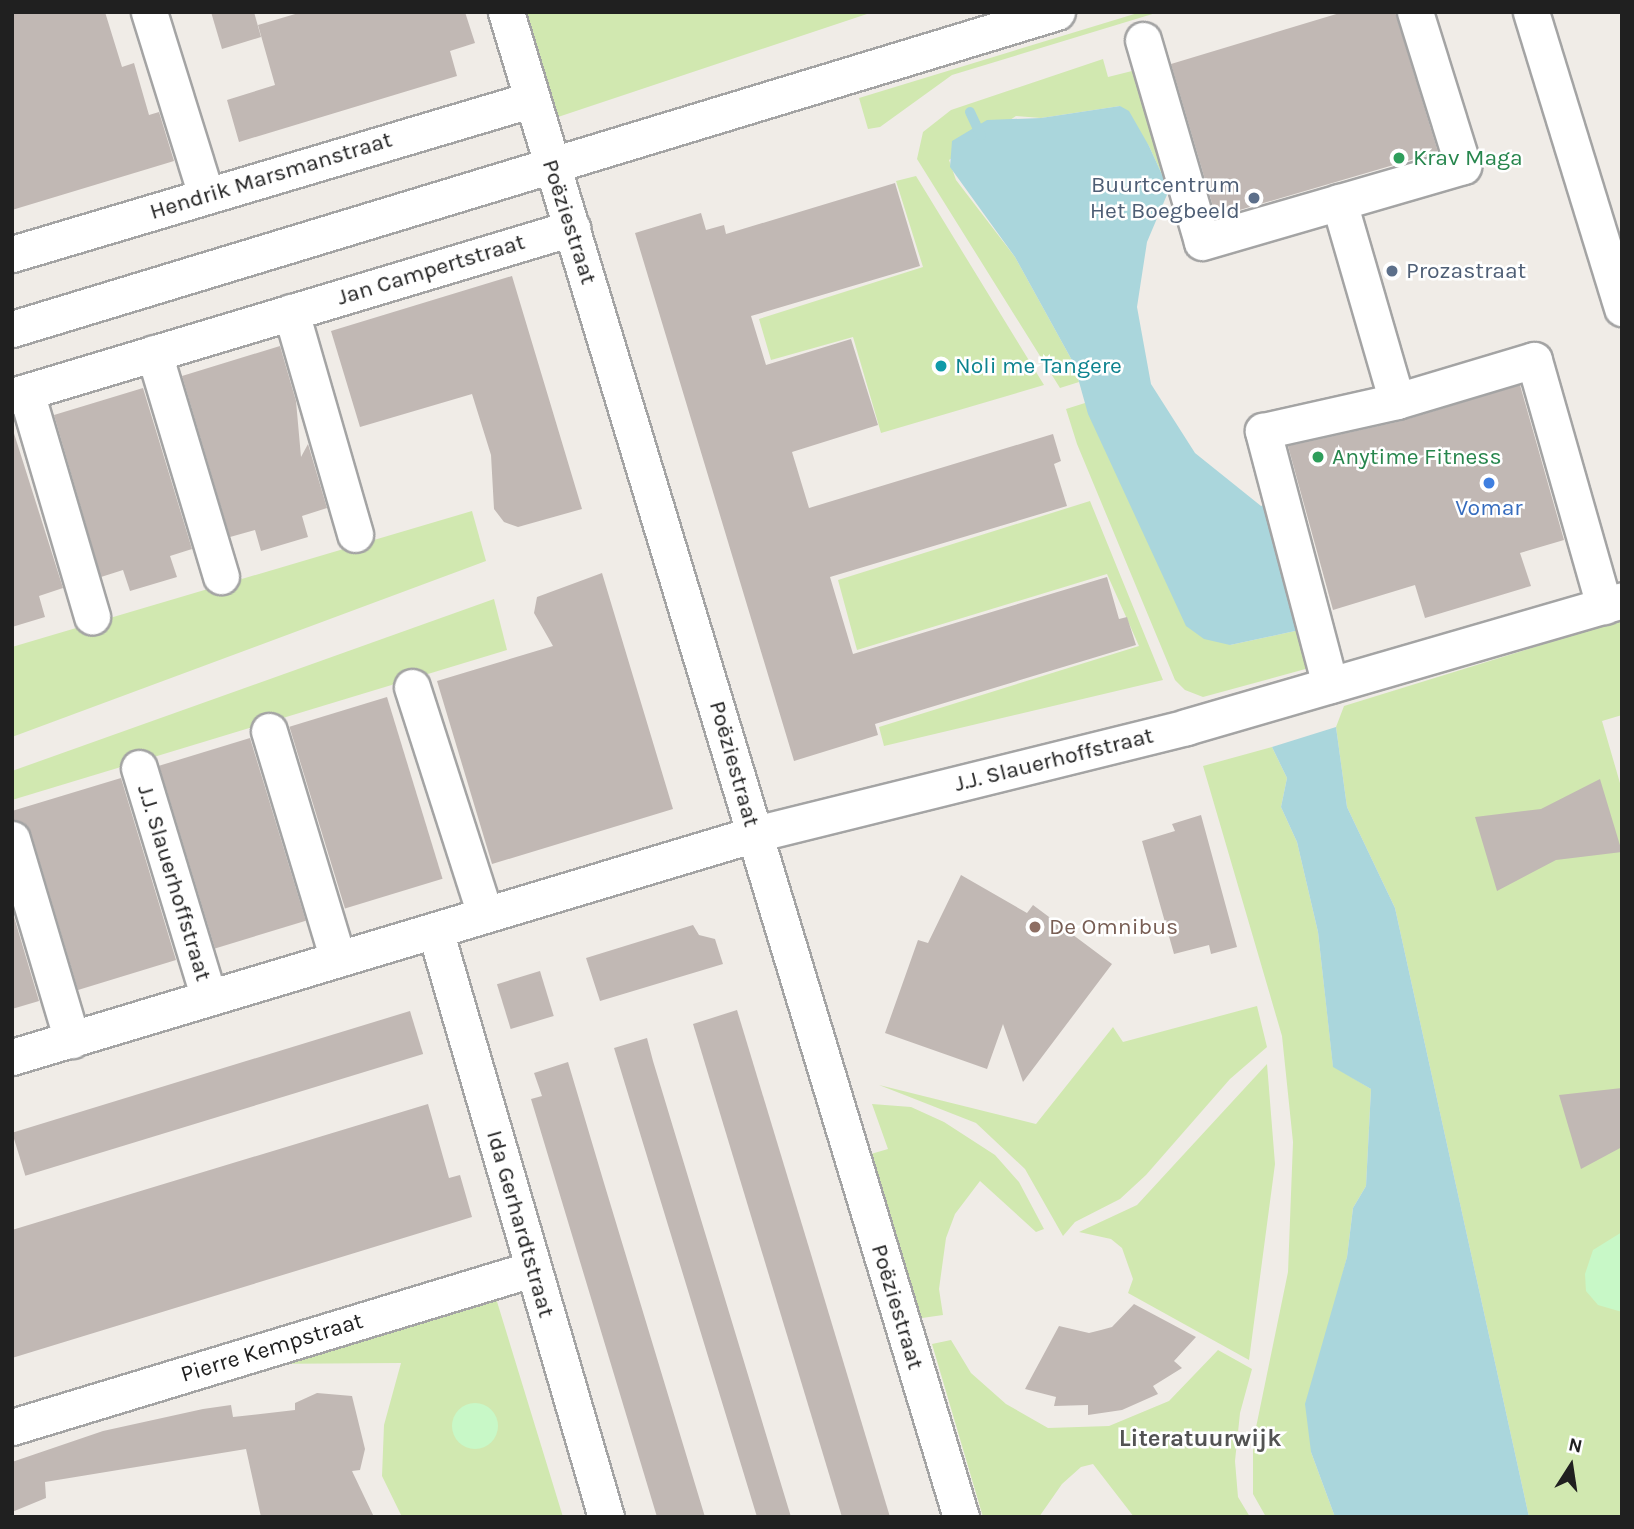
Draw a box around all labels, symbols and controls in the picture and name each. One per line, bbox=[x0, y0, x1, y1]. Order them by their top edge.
street label: Hendrik Marsmanstraat bbox=[147, 126, 395, 226]
place label: Krav Maga bbox=[1413, 144, 1523, 172]
marker: Krav Maga bbox=[1391, 150, 1407, 166]
street label: Poëziestraat bbox=[536, 156, 602, 288]
place label: Buurtcentrum Het Boegbeeld bbox=[1090, 171, 1240, 225]
marker: Buurtcentrum Het Boegbeeld bbox=[1246, 190, 1262, 206]
street label: Jan Campertstraat bbox=[334, 228, 528, 312]
place label: Prozastraat bbox=[1406, 257, 1526, 285]
marker: Prozastraat bbox=[1384, 263, 1400, 279]
place label: Noli me Tangere bbox=[955, 352, 1122, 380]
marker: Noli me Tangere bbox=[933, 358, 949, 374]
place label: Anytime Fitness bbox=[1332, 443, 1502, 471]
marker: Anytime Fitness bbox=[1310, 449, 1326, 465]
marker: Vomar bbox=[1481, 475, 1497, 491]
place label: Vomar bbox=[1455, 494, 1523, 522]
street label: Poëziestraat bbox=[703, 698, 765, 830]
street label: J.J. Slauerhoffstraat bbox=[952, 722, 1156, 798]
street label: J.J. Slauerhoffstraat bbox=[131, 781, 217, 985]
place label: De Omnibus bbox=[1049, 913, 1178, 941]
marker: De Omnibus bbox=[1027, 919, 1043, 935]
street label: Ida Gerhardtstraat bbox=[480, 1127, 560, 1321]
street label: Poëziestraat bbox=[865, 1241, 929, 1373]
street label: Pierre Kempstraat bbox=[178, 1307, 366, 1389]
district label: Literatuurwijk bbox=[1119, 1425, 1281, 1453]
north arrow bbox=[1536, 1431, 1606, 1501]
text: N bbox=[1566, 1433, 1584, 1458]

